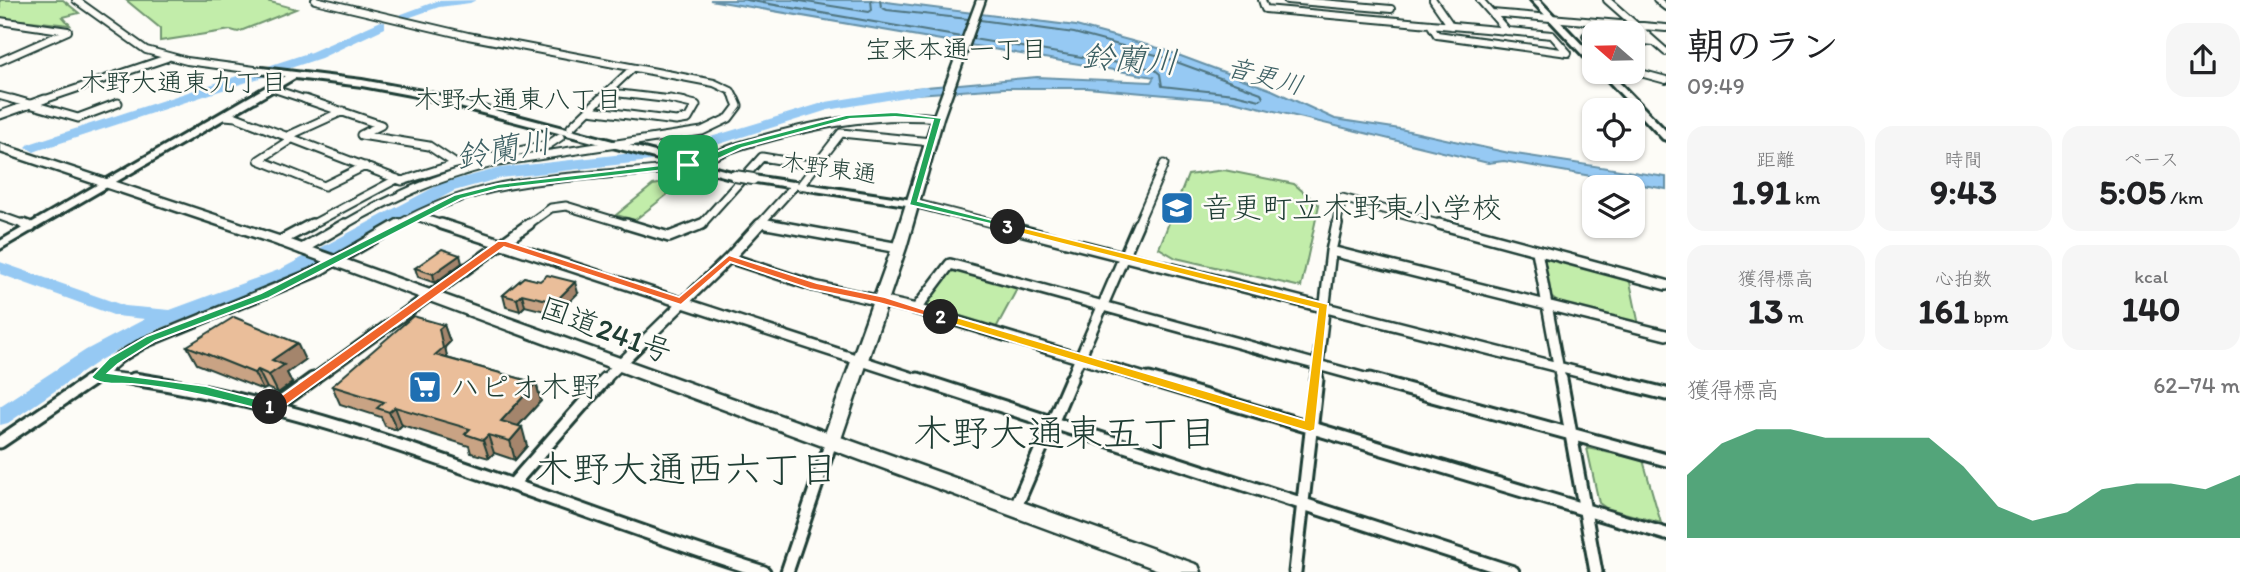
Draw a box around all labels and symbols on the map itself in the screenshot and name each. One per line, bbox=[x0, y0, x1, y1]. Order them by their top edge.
north arrow bbox=[1582, 21, 1645, 84]
district label: 宝来本通一丁目 bbox=[865, 33, 1047, 65]
water label: 鈴蘭川 bbox=[1081, 37, 1179, 81]
water label: 音更川 bbox=[1223, 50, 1307, 102]
district label: 木野大通東九丁目 bbox=[79, 66, 287, 98]
district label: 木野大通東八丁目 bbox=[414, 83, 622, 115]
water label: 鈴蘭川 bbox=[452, 122, 554, 176]
pin bbox=[658, 135, 718, 195]
street label: 木野東通 bbox=[780, 146, 879, 189]
school or university icon: 音更町立木野東小学校 bbox=[1158, 189, 1196, 227]
place label: 音更町立木野東小学校 bbox=[1202, 189, 1502, 226]
pin: 3 bbox=[990, 210, 1026, 244]
street label: 国道241号 bbox=[535, 289, 677, 370]
pin: 2 bbox=[923, 300, 958, 334]
supermarket icon: ハピオ木野 bbox=[406, 368, 444, 406]
place label: ハピオ木野 bbox=[450, 368, 600, 405]
pin: 1 bbox=[252, 390, 288, 424]
district label: 木野大通東五丁目 bbox=[913, 410, 1217, 456]
district label: 木野大通西六丁目 bbox=[534, 446, 838, 492]

